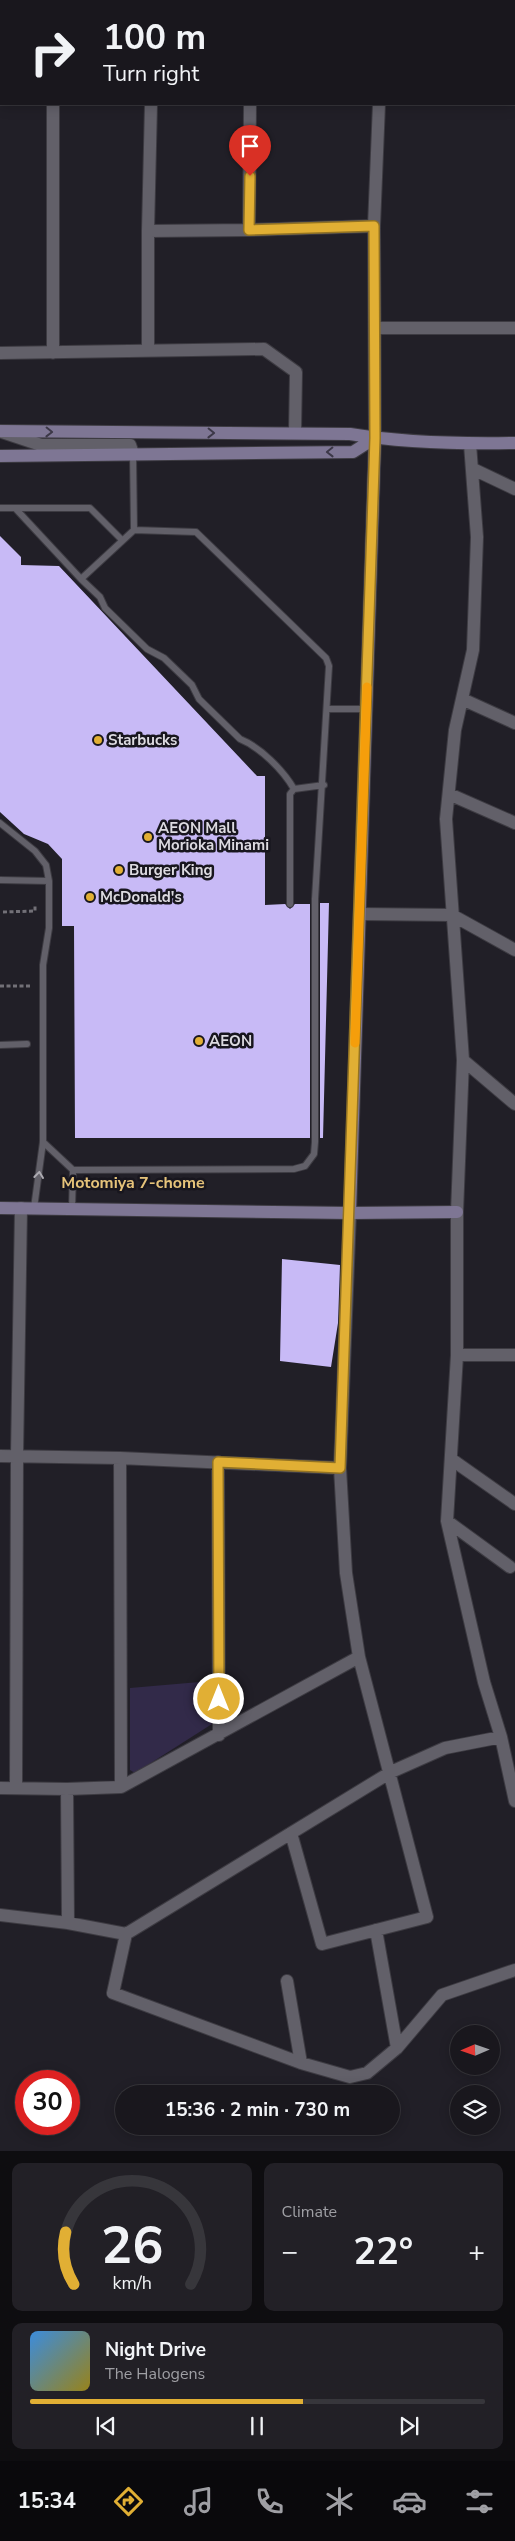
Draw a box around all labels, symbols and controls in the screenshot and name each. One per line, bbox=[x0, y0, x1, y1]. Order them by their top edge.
text: 100 m bbox=[103, 14, 206, 61]
icon: right bbox=[20, 20, 85, 85]
text: Turn right bbox=[103, 59, 199, 89]
pin bbox=[229, 125, 271, 176]
icon: arrive bbox=[236, 132, 264, 160]
one-way arrow bbox=[45, 426, 53, 437]
one-way arrow bbox=[208, 428, 215, 438]
one-way arrow bbox=[326, 447, 334, 457]
place label: Starbucks bbox=[108, 730, 177, 750]
marker: Starbucks bbox=[92, 734, 104, 746]
place label: AEON Mall Morioka Minami bbox=[158, 818, 269, 855]
marker: AEON Mall Morioka Minami bbox=[142, 831, 154, 843]
place label: Burger King bbox=[129, 860, 213, 880]
marker: Burger King bbox=[113, 864, 125, 876]
place label: McDonald's bbox=[100, 887, 182, 907]
marker: McDonald's bbox=[84, 891, 96, 903]
place label: AEON bbox=[209, 1031, 252, 1051]
marker: AEON bbox=[193, 1035, 205, 1047]
one-way arrow bbox=[33, 1171, 44, 1179]
district label: Motomiya 7-chome bbox=[61, 1172, 205, 1194]
position arrow bbox=[192, 1672, 244, 1724]
north arrow bbox=[450, 2025, 500, 2075]
map controls bbox=[450, 2025, 500, 2135]
speed limit sign: 30 bbox=[15, 2070, 80, 2135]
button: layers bbox=[450, 2085, 500, 2135]
text: 15:36 · 2 min · 730 m bbox=[165, 2097, 350, 2123]
text: Climate bbox=[282, 2201, 337, 2223]
text: 26 bbox=[101, 2210, 163, 2281]
text: 22° bbox=[353, 2226, 413, 2277]
text: − bbox=[282, 2233, 298, 2271]
text: + bbox=[468, 2233, 485, 2271]
text: km/h bbox=[112, 2271, 151, 2295]
text: Night Drive bbox=[105, 2337, 206, 2363]
text: The Halogens bbox=[105, 2363, 205, 2385]
icon: previous bbox=[92, 2412, 120, 2440]
icon: pause bbox=[243, 2412, 271, 2440]
icon: next bbox=[395, 2412, 423, 2440]
icon: directions bbox=[111, 2484, 146, 2519]
icon: music bbox=[181, 2484, 216, 2519]
icon: phone bbox=[252, 2484, 287, 2519]
icon: climate bbox=[322, 2484, 357, 2519]
icon: car bbox=[392, 2484, 427, 2519]
icon: filters bbox=[462, 2484, 497, 2519]
text: 15:34 bbox=[18, 2486, 76, 2516]

